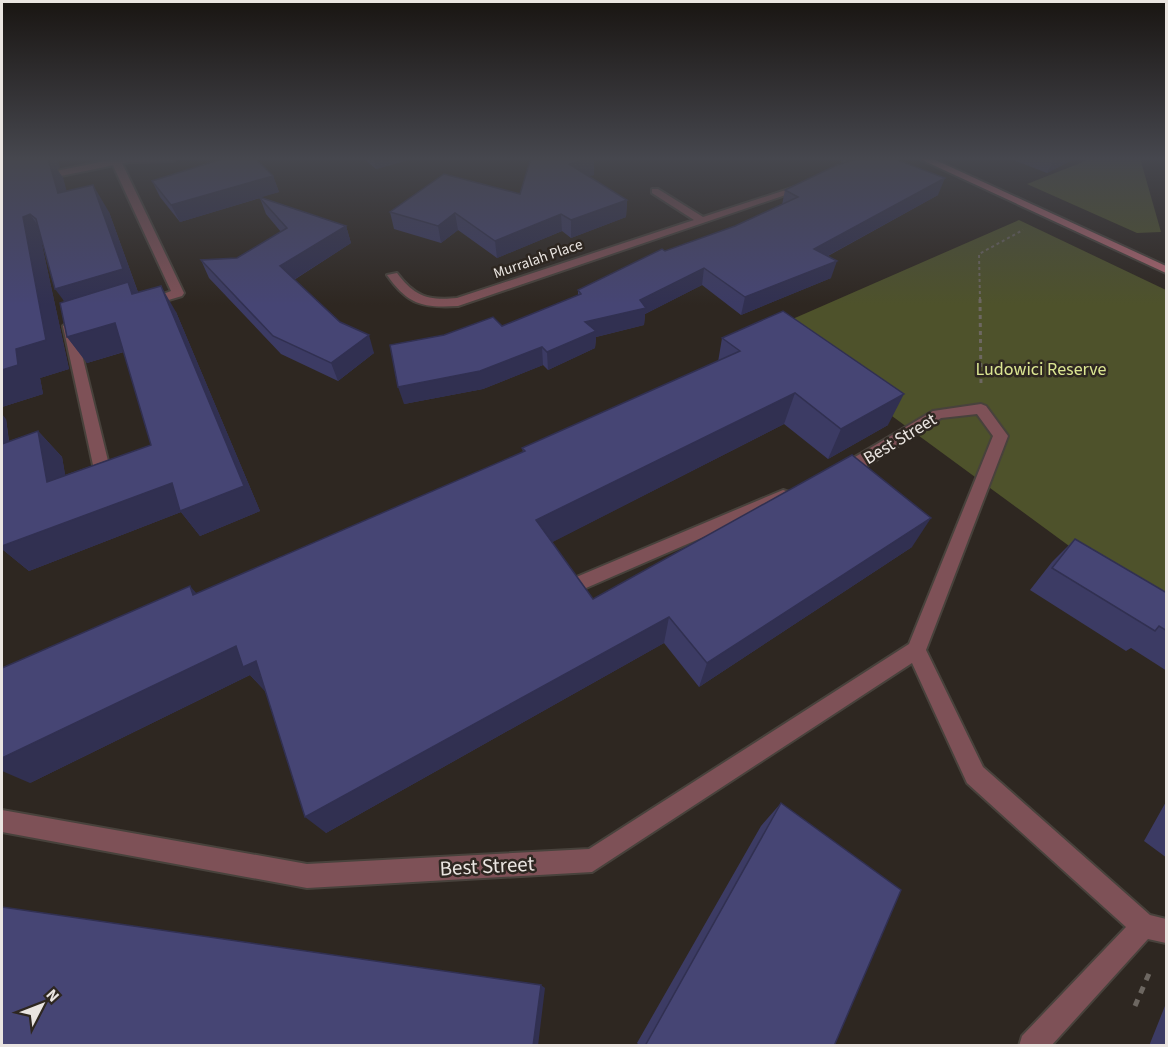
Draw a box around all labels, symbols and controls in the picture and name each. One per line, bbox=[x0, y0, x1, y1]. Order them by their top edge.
street label: Murralah Place bbox=[491, 234, 585, 284]
park label: Ludowici Reserve bbox=[975, 357, 1107, 382]
street label: Best Street bbox=[859, 407, 941, 471]
street label: Best Street bbox=[439, 849, 535, 883]
north arrow bbox=[12, 975, 72, 1035]
text: N bbox=[41, 984, 64, 1007]

